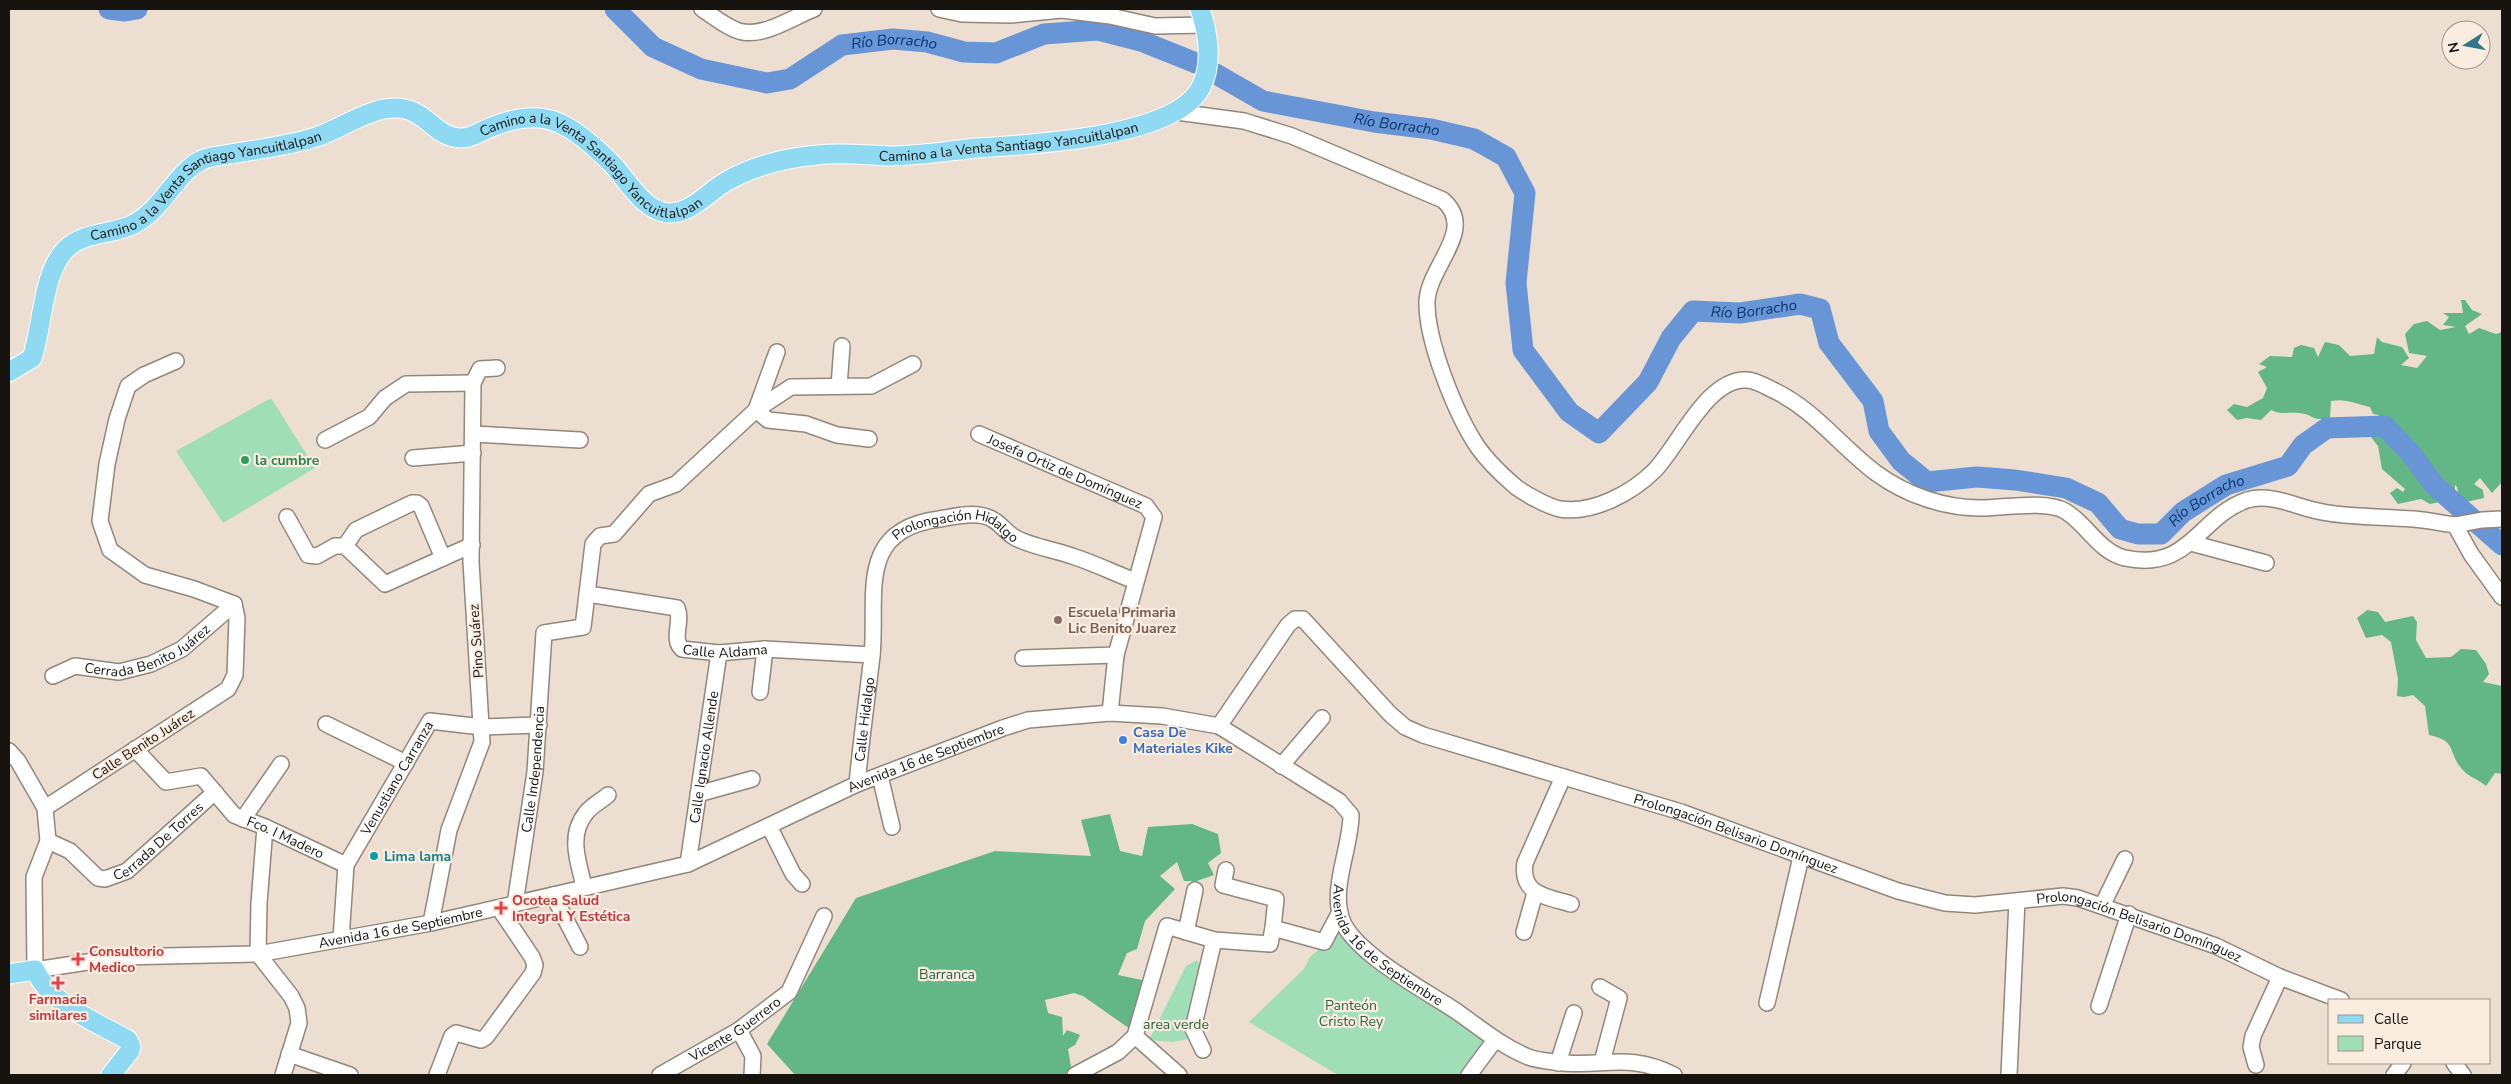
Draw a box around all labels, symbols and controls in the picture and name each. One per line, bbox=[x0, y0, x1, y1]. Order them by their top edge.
north arrow bbox=[2441, 20, 2491, 70]
water label: Río Borracho bbox=[850, 29, 940, 54]
text: N bbox=[2443, 40, 2464, 54]
water label: Río Borracho bbox=[1352, 108, 1442, 141]
street label: Camino a la Venta Santiago Yancuitlalpan bbox=[476, 109, 706, 223]
street label: Camino a la Venta Santiago Yancuitlalpan bbox=[878, 118, 1140, 166]
street label: Camino a la Venta Santiago Yancuitlalpan bbox=[88, 127, 324, 246]
water label: Río Borracho bbox=[1710, 295, 1798, 323]
street label: Josefa Ortiz de Domínguez bbox=[984, 429, 1146, 514]
place label: la cumbre bbox=[255, 451, 320, 470]
marker: la cumbre bbox=[239, 454, 251, 466]
water label: Río Borracho bbox=[2164, 470, 2247, 531]
text: Prolongación Hidalgo bbox=[888, 505, 1022, 548]
street label: Prolongación Hidalgo bbox=[889, 532, 1025, 548]
street label: Pino Suárez bbox=[464, 603, 489, 679]
place label: Escuela Primaria Lic Benito Juarez bbox=[1068, 603, 1177, 638]
marker: Escuela Primaria Lic Benito Juarez bbox=[1052, 614, 1064, 626]
street label: Cerrada Benito Juárez bbox=[83, 620, 215, 682]
street label: Calle Aldama bbox=[682, 640, 768, 663]
street label: Calle Hidalgo bbox=[850, 676, 879, 763]
street label: Calle Ignacio Allende bbox=[685, 690, 723, 825]
street label: Calle Benito Juárez bbox=[88, 704, 199, 785]
street label: Calle Independencia bbox=[517, 705, 549, 834]
street label: Venustiano Carranza bbox=[356, 717, 438, 840]
street label: Avenida 16 de Septiembre bbox=[844, 719, 1007, 797]
place label: Casa De Materiales Kike bbox=[1133, 723, 1233, 758]
marker: Casa De Materiales Kike bbox=[1117, 734, 1129, 746]
street label: Prolongación Belisario Domínguez bbox=[1631, 789, 1841, 879]
street label: Cerrada De Torres bbox=[110, 798, 208, 885]
street label: Fco. I Madero bbox=[244, 812, 327, 863]
place label: Lima lama bbox=[384, 847, 451, 866]
marker: Lima lama bbox=[368, 850, 380, 862]
street label: Avenida 16 de Septiembre bbox=[1328, 883, 1447, 1010]
street label: Prolongación Belisario Domínguez bbox=[2035, 887, 2245, 967]
place label: Ocotea Salud Integral Y Estética bbox=[512, 891, 630, 926]
marker: Ocotea Salud Integral Y Estética bbox=[494, 901, 508, 915]
street label: Avenida 16 de Septiembre bbox=[317, 902, 484, 953]
place label: Consultorio Medico bbox=[89, 942, 164, 977]
marker: Consultorio Medico bbox=[71, 952, 85, 966]
park label: Barranca bbox=[919, 965, 975, 984]
marker: Farmacia similares bbox=[52, 977, 64, 989]
place label: Farmacia similares bbox=[29, 990, 87, 1025]
street label: Vicente Guerrero bbox=[685, 992, 785, 1067]
park label: Panteón Cristo Rey bbox=[1319, 996, 1384, 1031]
legend bbox=[2328, 999, 2491, 1064]
text: Calle bbox=[2374, 1009, 2409, 1029]
park label: area verde bbox=[1143, 1015, 1209, 1034]
text: Parque bbox=[2374, 1034, 2422, 1054]

